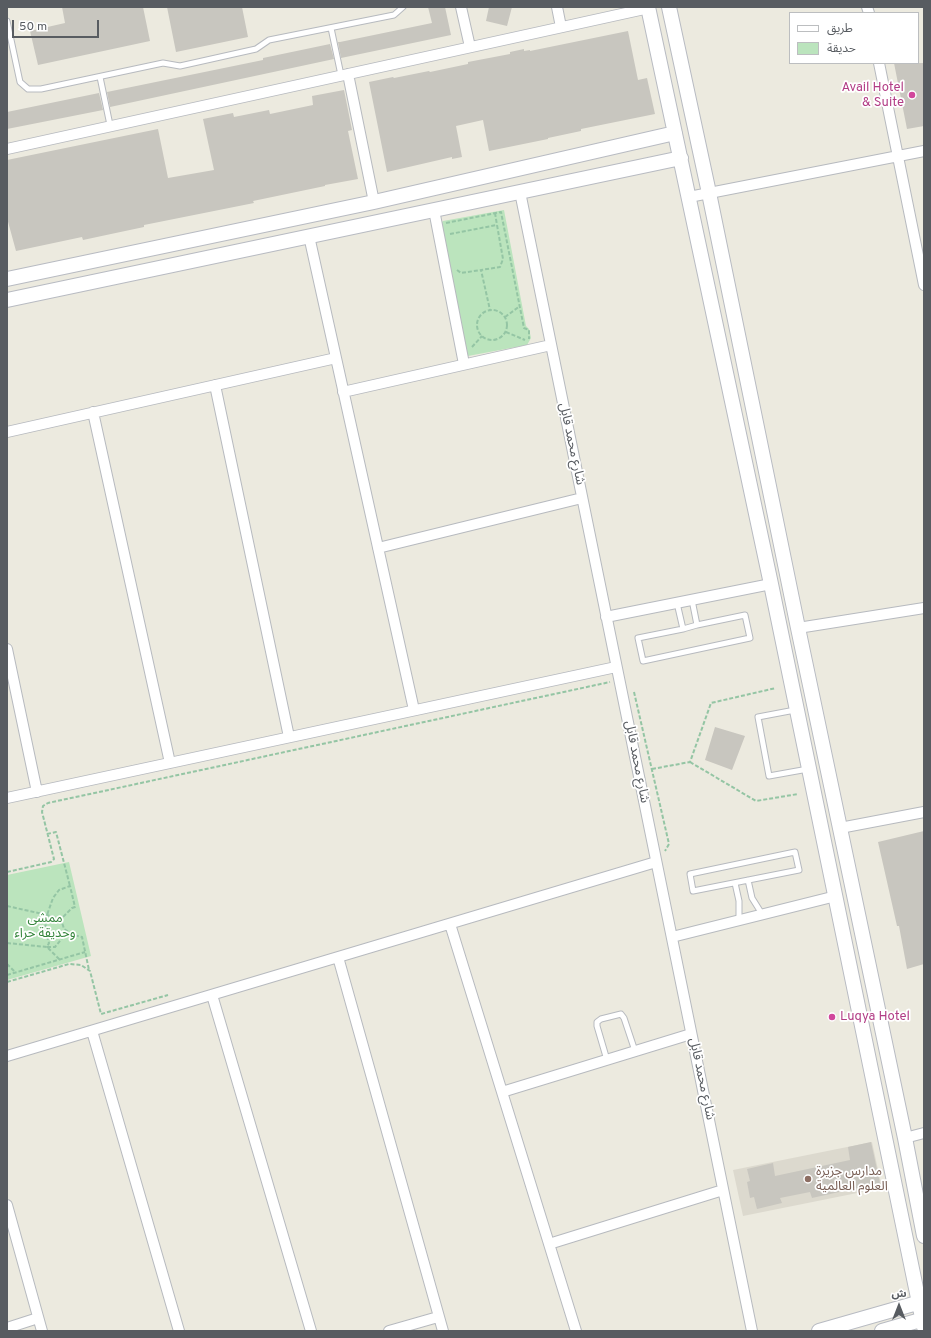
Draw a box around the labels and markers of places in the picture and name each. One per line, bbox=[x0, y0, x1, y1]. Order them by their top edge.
place label: Avail Hotel & Suite bbox=[841, 80, 904, 111]
marker: Avail Hotel & Suite bbox=[907, 90, 917, 100]
place label: Luqya Hotel bbox=[840, 1009, 910, 1025]
marker: Luqya Hotel bbox=[827, 1012, 837, 1022]
place label: مدارس جزيرة العلوم العالمية bbox=[816, 1164, 888, 1195]
marker: مدارس جزيرة العلوم العالمية bbox=[803, 1174, 813, 1184]

